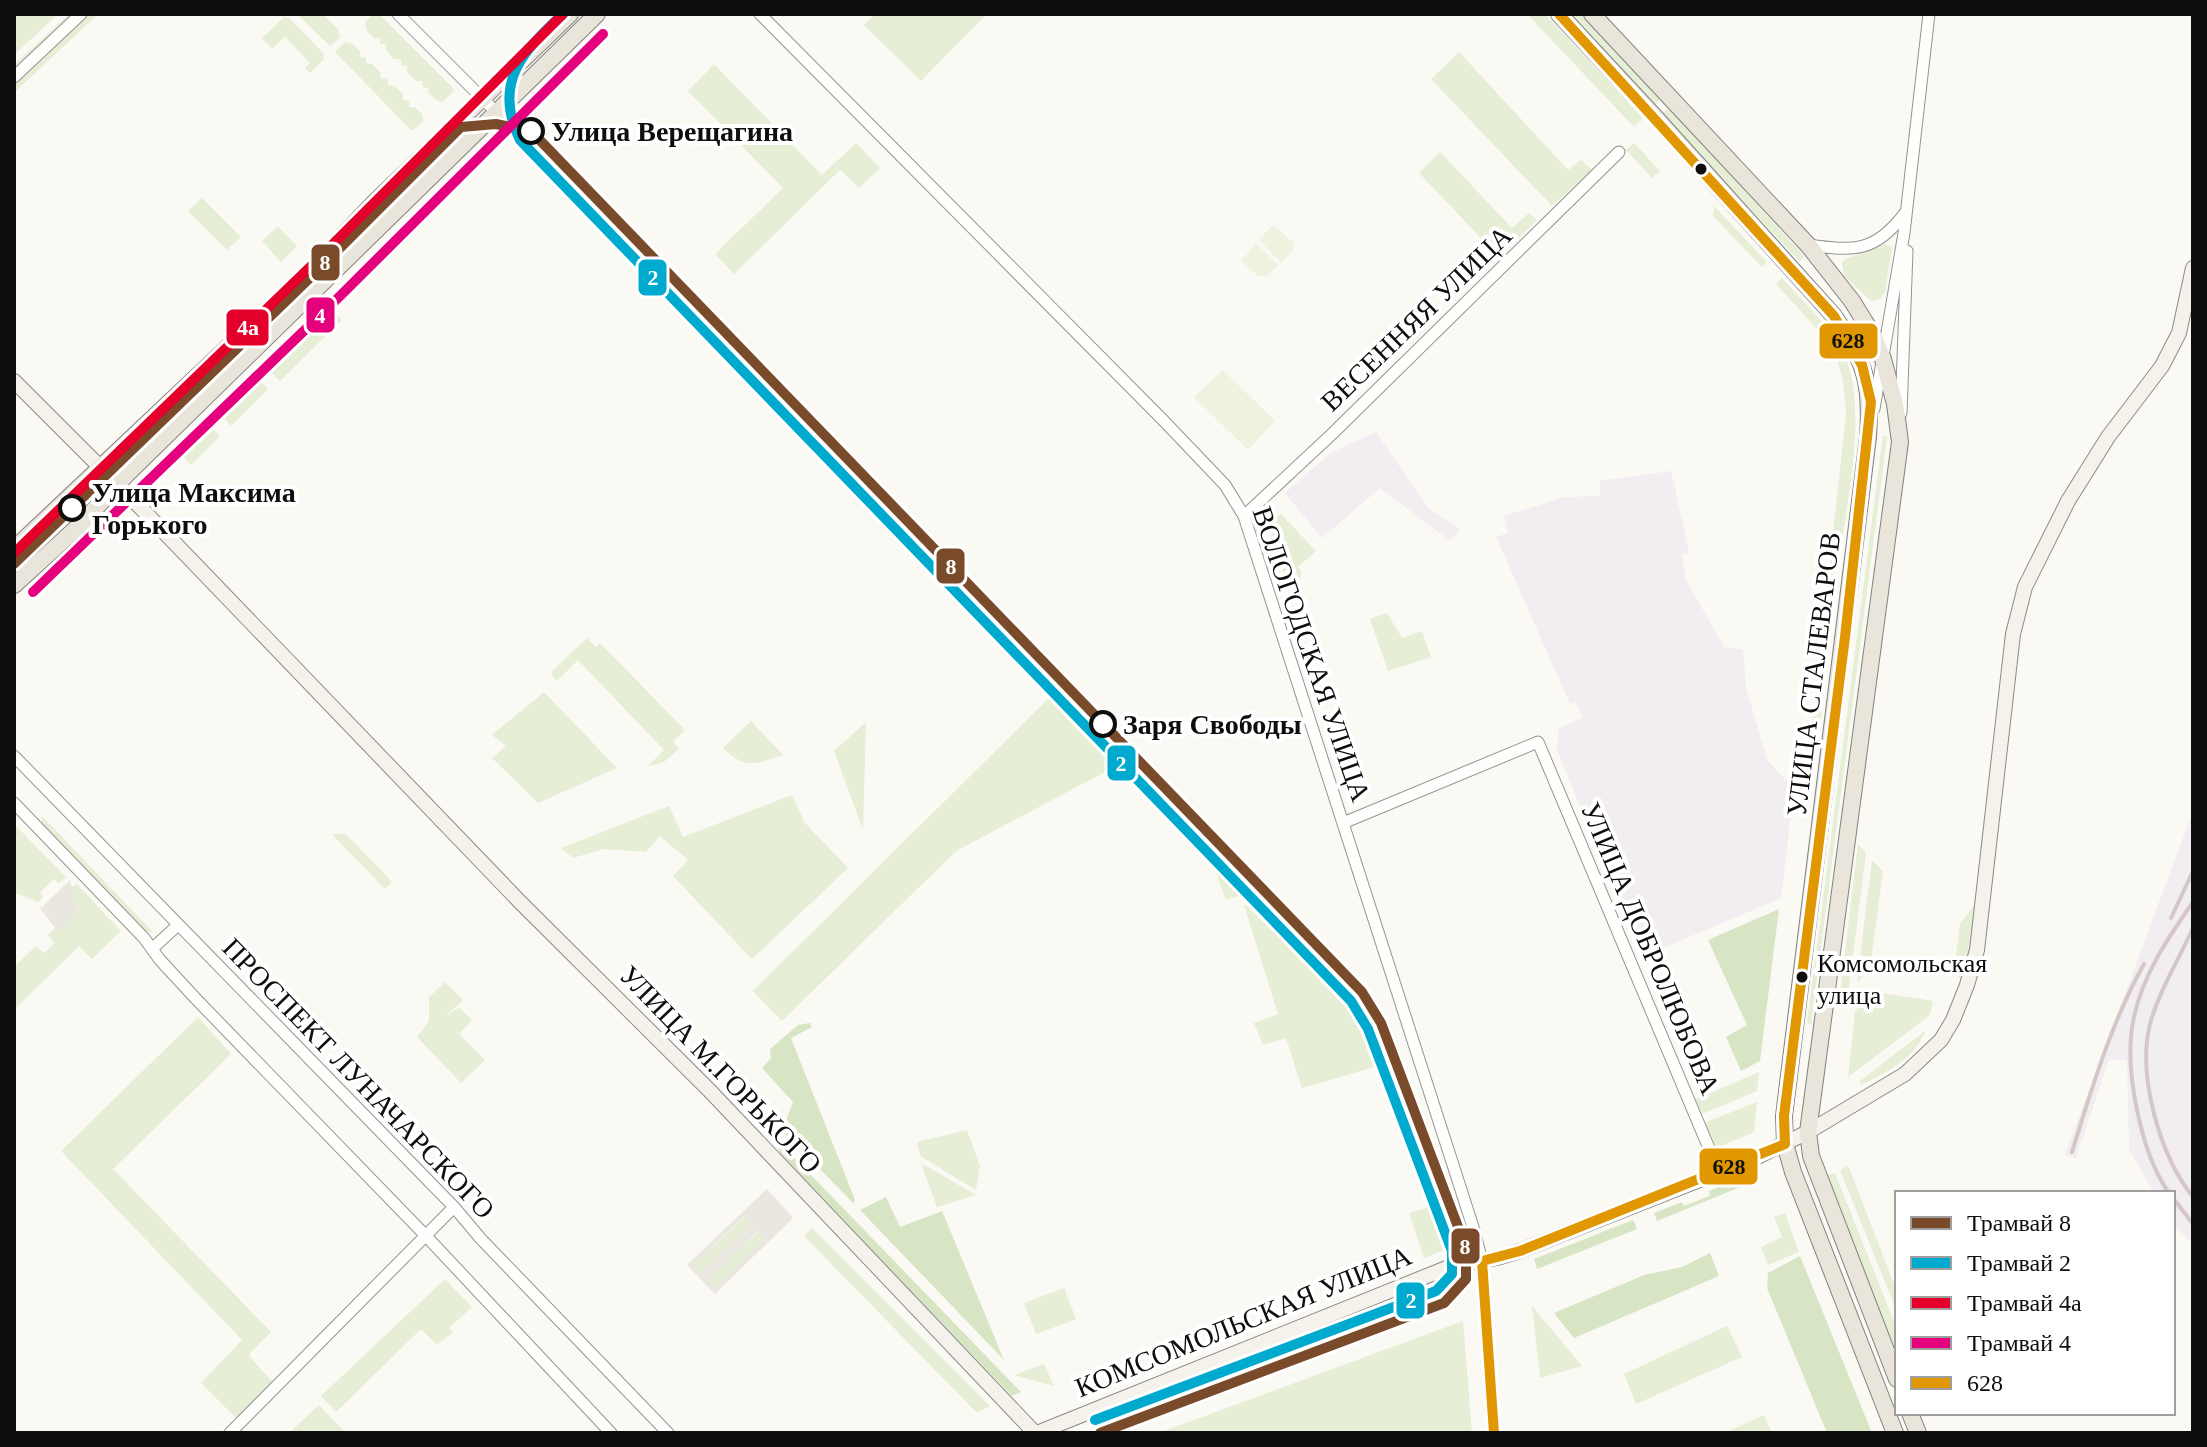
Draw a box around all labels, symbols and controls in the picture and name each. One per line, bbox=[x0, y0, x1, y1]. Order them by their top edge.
place label: Улица Верещагина bbox=[551, 116, 793, 147]
marker: Улица Верещагина bbox=[518, 118, 544, 144]
unlabelled marker bbox=[1693, 161, 1709, 177]
street label: ВЕСЕННЯЯ УЛИЦА bbox=[1315, 219, 1519, 417]
line badge: 8 bbox=[310, 243, 341, 282]
text: 8 bbox=[320, 250, 331, 275]
line badge: 2 bbox=[637, 258, 668, 297]
text: 2 bbox=[648, 265, 659, 290]
line badge: 4 bbox=[305, 296, 336, 334]
text: 4 bbox=[315, 303, 326, 328]
line badge: 4а bbox=[225, 308, 270, 347]
text: 4а bbox=[237, 315, 259, 340]
line badge: 628 bbox=[1818, 322, 1879, 360]
text: 628 bbox=[1832, 328, 1865, 353]
place label: Улица Максима Горького bbox=[92, 477, 296, 540]
marker: Улица Максима Горького bbox=[59, 495, 85, 521]
street label: ВОЛОГОДСКАЯ УЛИЦА bbox=[1246, 503, 1377, 806]
street label: УЛИЦА СТАЛЕВАРОВ bbox=[1781, 530, 1846, 818]
line badge: 8 bbox=[935, 547, 966, 585]
text: 8 bbox=[946, 554, 957, 579]
place label: Заря Свободы bbox=[1123, 709, 1302, 740]
marker: Заря Свободы bbox=[1090, 711, 1116, 737]
line badge: 2 bbox=[1106, 744, 1137, 782]
text: 2 bbox=[1116, 751, 1127, 776]
street label: УЛИЦА ДОБРОЛЮБОВА bbox=[1575, 797, 1727, 1100]
street label: ПРОСПЕКТ ЛУНАЧАРСКОГО bbox=[216, 932, 501, 1225]
place label: Комсомольская улица bbox=[1817, 949, 1987, 1010]
street label: УЛИЦА М.ГОРЬКОГО bbox=[613, 959, 828, 1180]
marker: Комсомольская улица bbox=[1794, 969, 1810, 985]
line badge: 628 bbox=[1698, 1147, 1759, 1186]
text: 628 bbox=[1713, 1154, 1746, 1179]
legend bbox=[1895, 1191, 2175, 1415]
text: Трамвай 8 bbox=[1967, 1210, 2071, 1236]
line badge: 8 bbox=[1450, 1227, 1481, 1265]
text: 8 bbox=[1460, 1234, 1471, 1259]
street label: КОМСОМОЛЬСКАЯ УЛИЦА bbox=[1071, 1239, 1416, 1403]
text: Трамвай 2 bbox=[1967, 1250, 2071, 1276]
line badge: 2 bbox=[1395, 1281, 1426, 1320]
text: 2 bbox=[1406, 1288, 1417, 1313]
text: Трамвай 4а bbox=[1967, 1290, 2082, 1316]
text: Трамвай 4 bbox=[1967, 1330, 2071, 1356]
text: 628 bbox=[1967, 1370, 2003, 1396]

